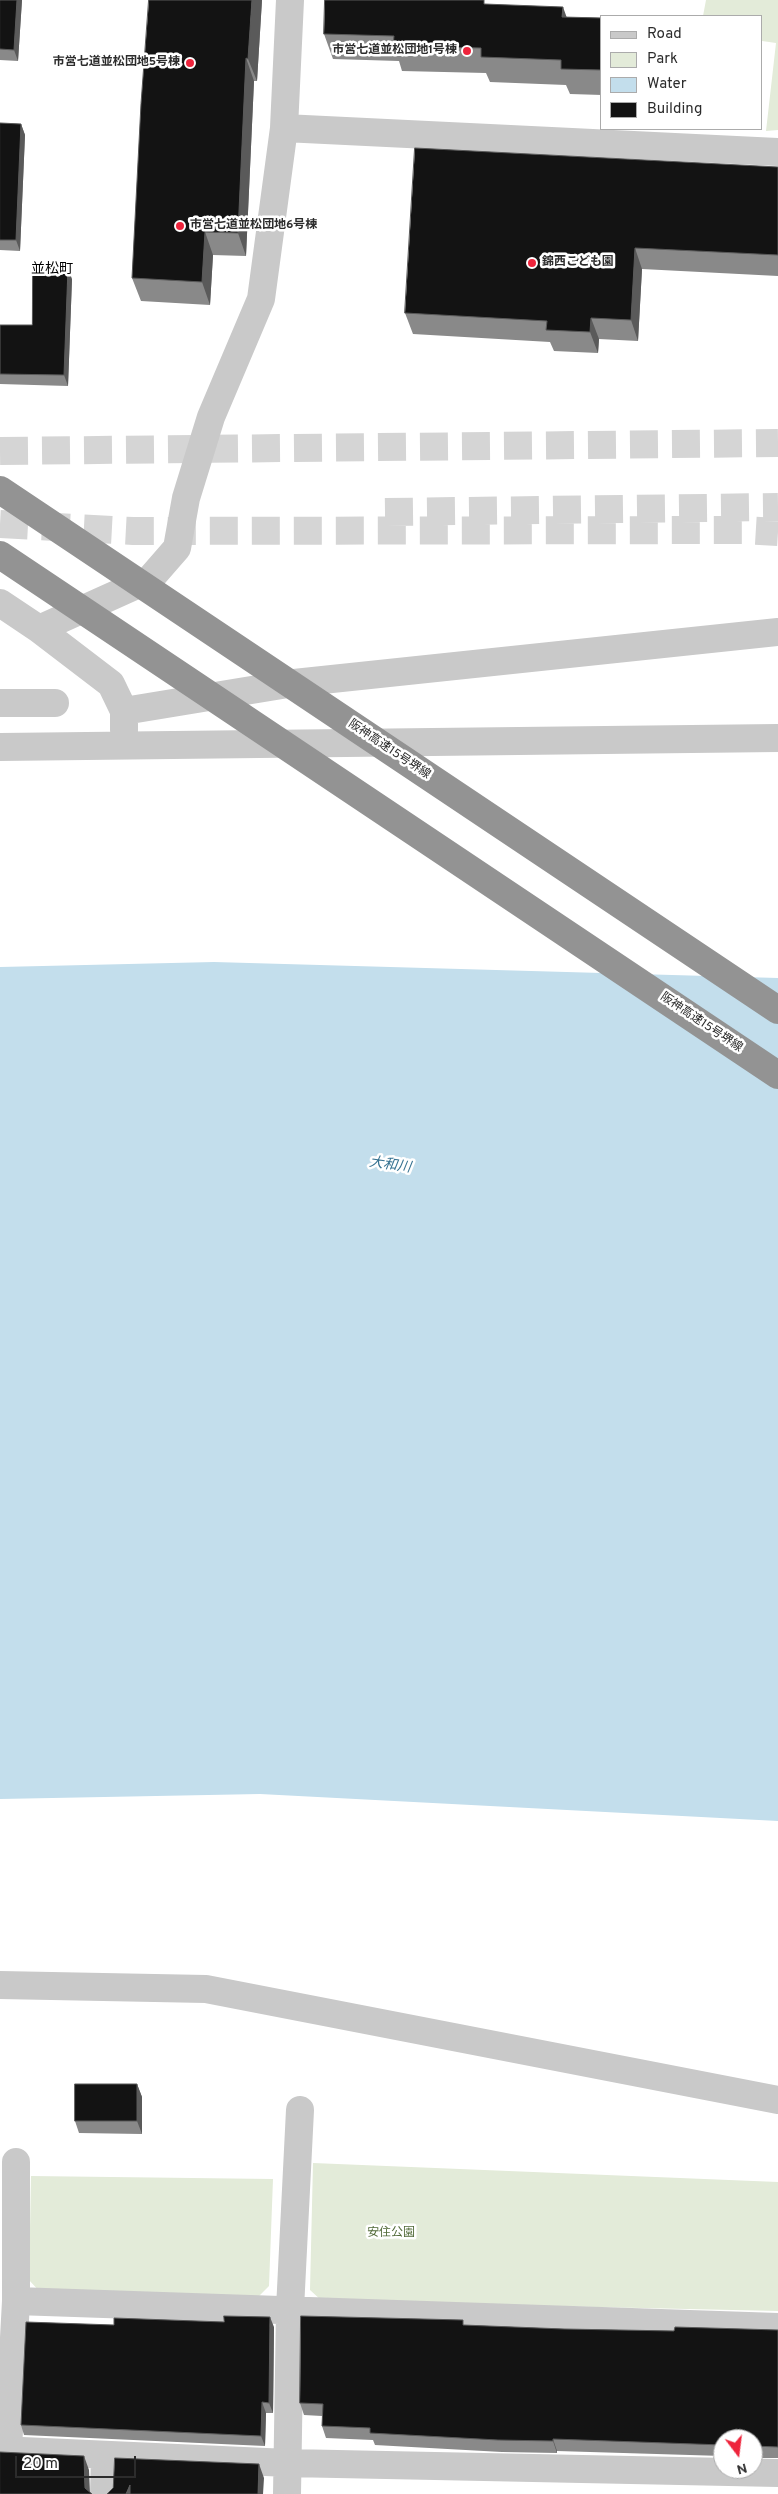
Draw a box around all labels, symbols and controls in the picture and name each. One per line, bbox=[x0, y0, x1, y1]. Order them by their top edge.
legend bbox=[600, 15, 763, 130]
text: Road bbox=[647, 25, 682, 44]
place label: 市営七道並松団地1号棟 bbox=[332, 44, 457, 58]
marker: 市営七道並松団地1号棟 bbox=[461, 45, 473, 57]
text: Park bbox=[647, 50, 678, 69]
place label: 市営七道並松団地5号棟 bbox=[53, 56, 180, 70]
marker: 市営七道並松団地5号棟 bbox=[184, 57, 196, 69]
text: Water bbox=[647, 75, 686, 94]
text: Building bbox=[647, 100, 702, 119]
place label: 市営七道並松団地6号棟 bbox=[190, 219, 317, 233]
marker: 市営七道並松団地6号棟 bbox=[174, 220, 186, 232]
place label: 錦西こども園 bbox=[542, 256, 614, 270]
marker: 錦西こども園 bbox=[526, 257, 538, 269]
district label: 並松町 bbox=[31, 262, 73, 278]
street label: 阪神高速15号堺線 bbox=[345, 717, 433, 783]
street label: 阪神高速15号堺線 bbox=[657, 990, 745, 1056]
water label: 大和川 bbox=[368, 1155, 412, 1177]
park label: 安住公園 bbox=[367, 2227, 415, 2241]
north arrow bbox=[713, 2429, 763, 2479]
scale bar bbox=[18, 2446, 139, 2478]
text: 20 m bbox=[23, 2455, 58, 2474]
text: N bbox=[735, 2458, 749, 2478]

